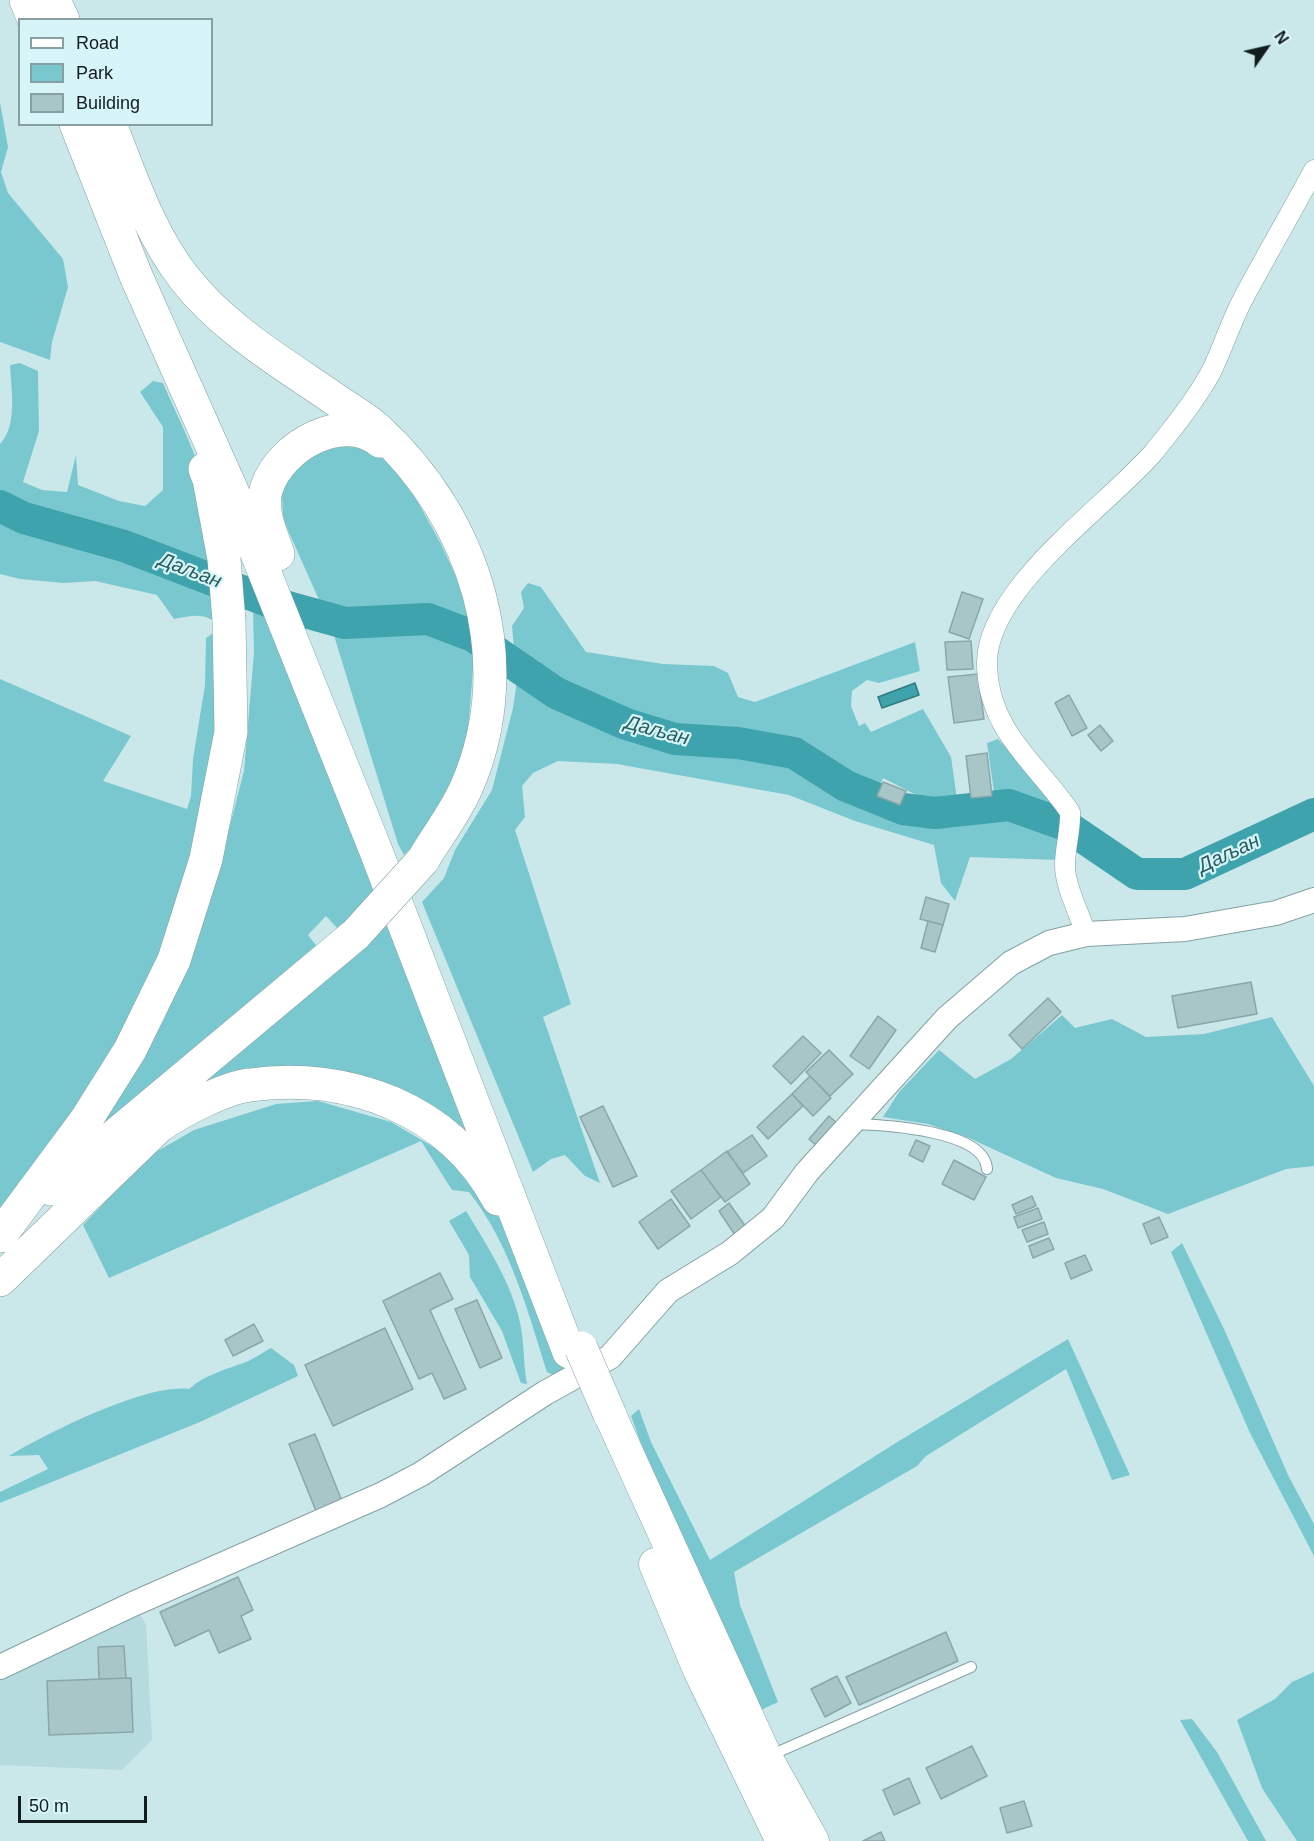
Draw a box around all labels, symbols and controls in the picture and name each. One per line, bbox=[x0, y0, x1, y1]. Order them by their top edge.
legend bbox=[18, 18, 213, 126]
north arrow bbox=[1236, 18, 1296, 78]
text: N bbox=[1271, 28, 1292, 47]
text: Road bbox=[76, 33, 119, 53]
text: Park bbox=[76, 63, 113, 83]
text: Building bbox=[76, 93, 140, 113]
water label: Даљан bbox=[155, 548, 225, 594]
water label: Даљан bbox=[622, 711, 692, 751]
water label: Даљан bbox=[1194, 829, 1264, 879]
scale bar bbox=[21, 1784, 150, 1822]
text: 50 m bbox=[29, 1796, 69, 1816]

